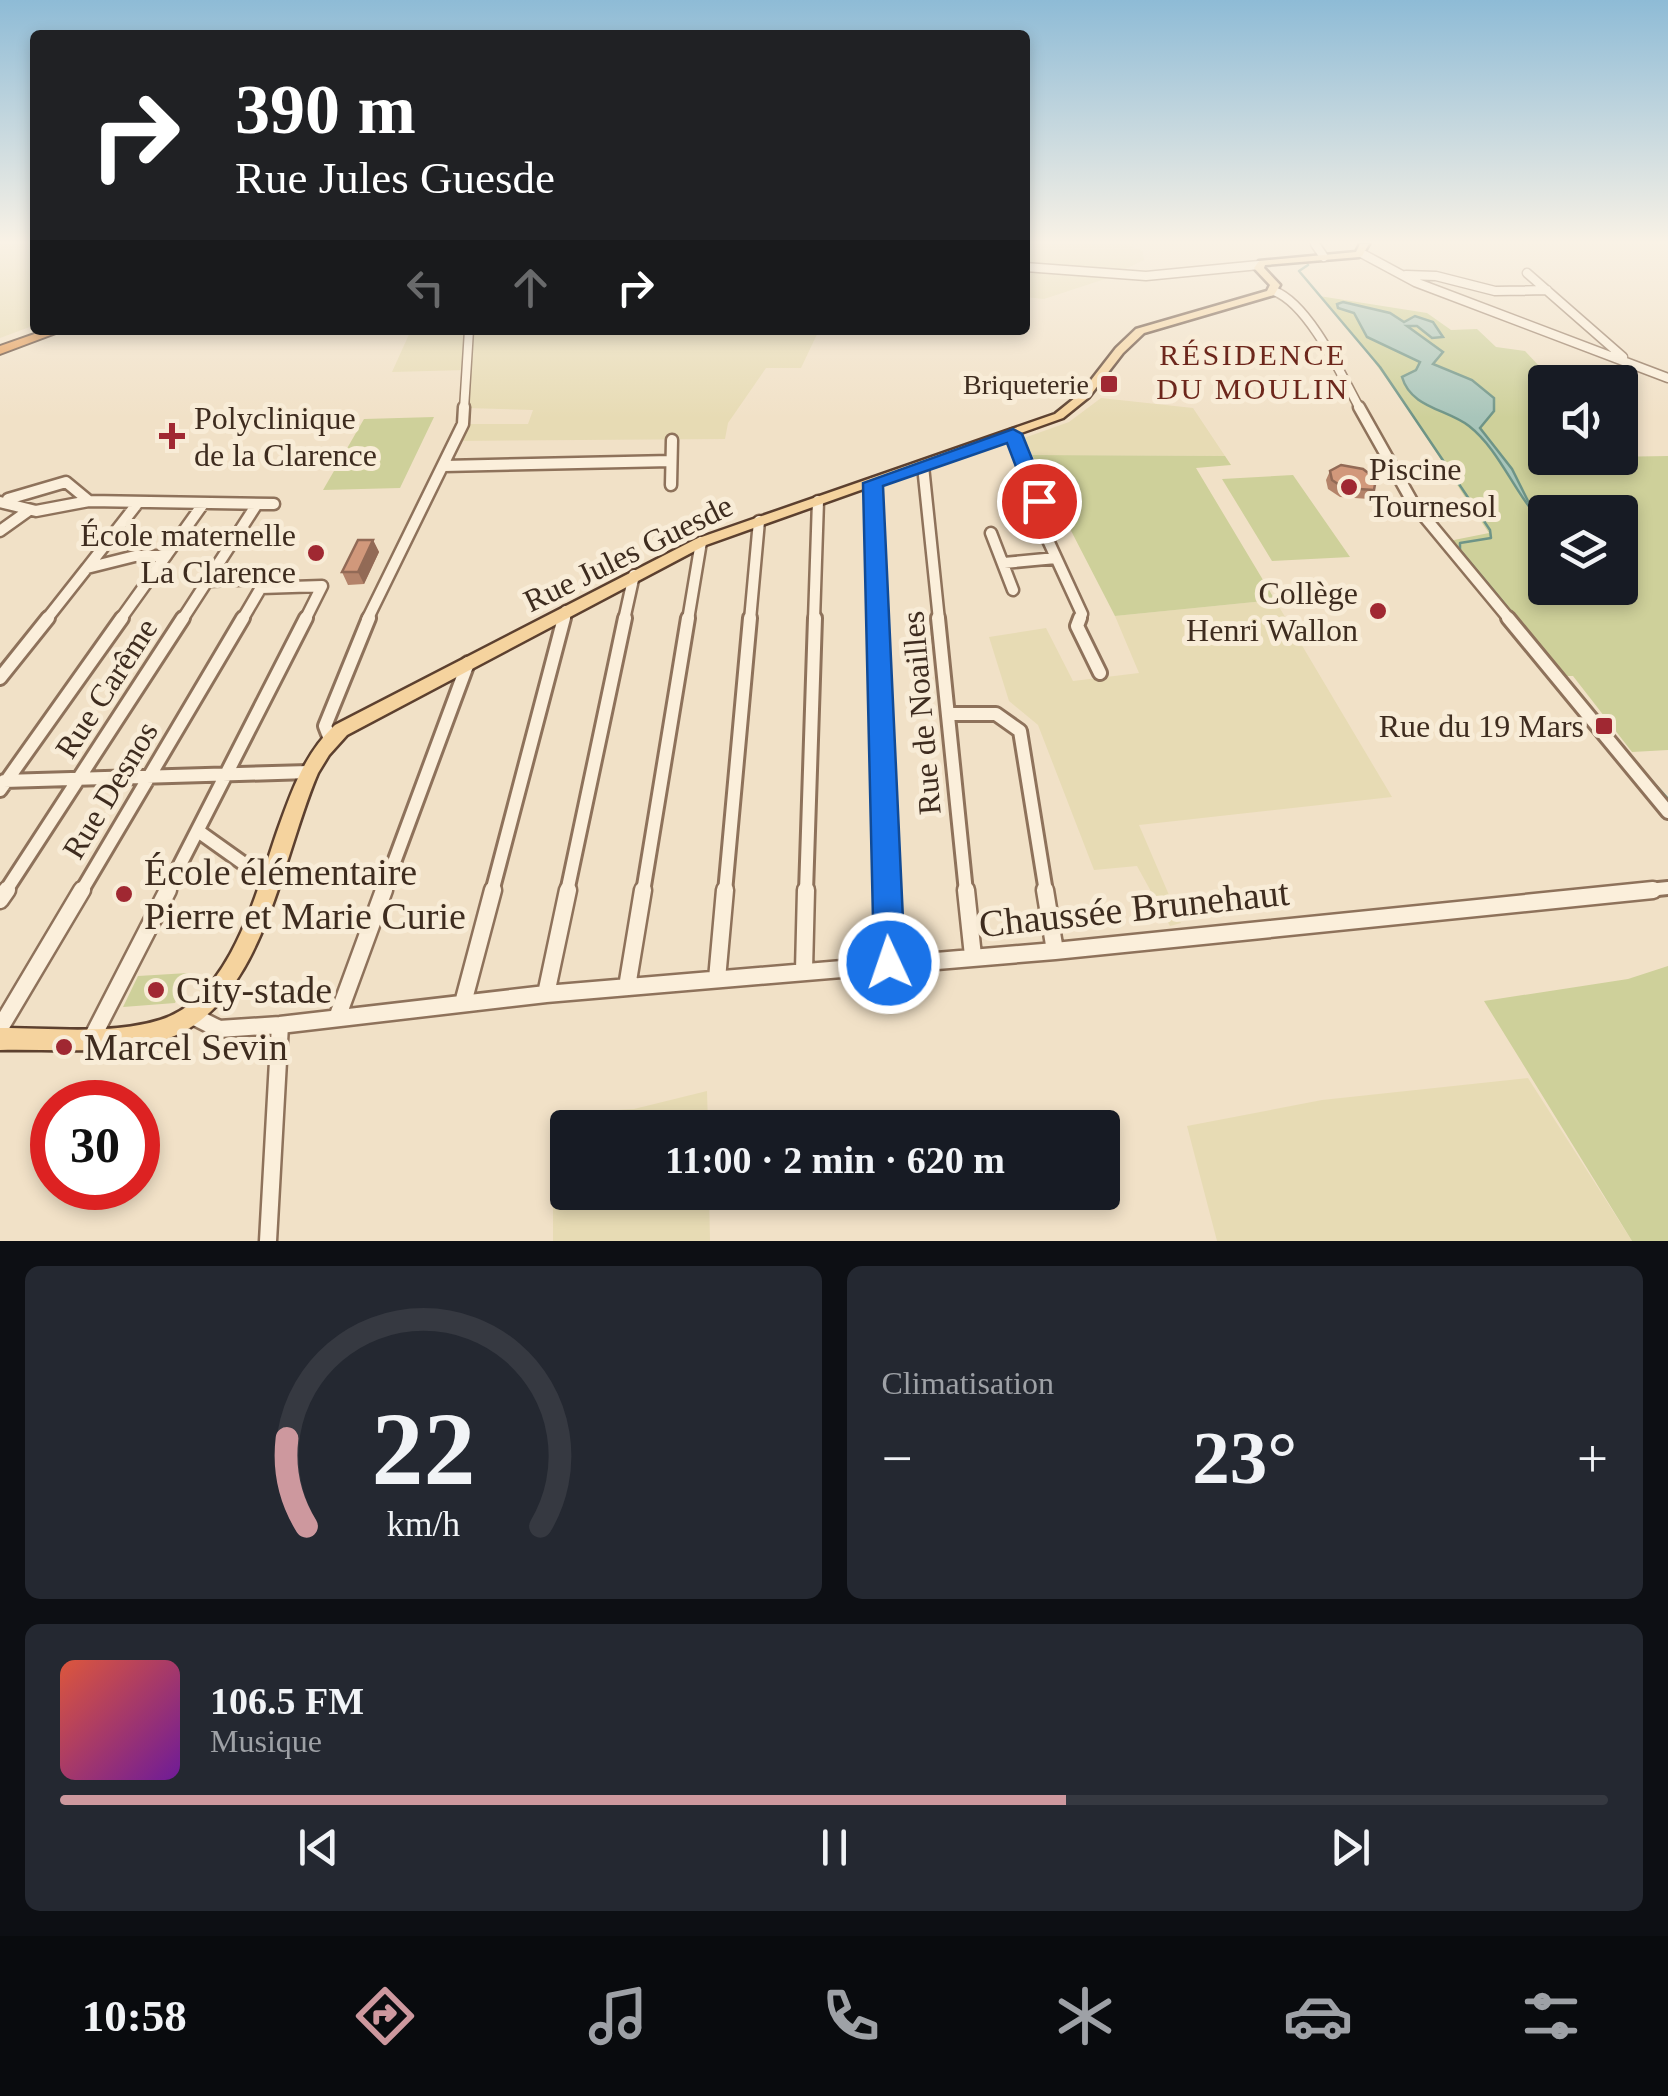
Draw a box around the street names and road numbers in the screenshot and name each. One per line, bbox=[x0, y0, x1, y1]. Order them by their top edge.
street label: Rue Jules Guesde bbox=[518, 487, 738, 619]
street label: Rue de Noailles bbox=[894, 610, 948, 816]
street label: Rue Carême bbox=[48, 612, 164, 764]
street label: Rue Desnos bbox=[55, 715, 165, 865]
street label: Chaussée Brunehaut bbox=[977, 871, 1291, 945]

